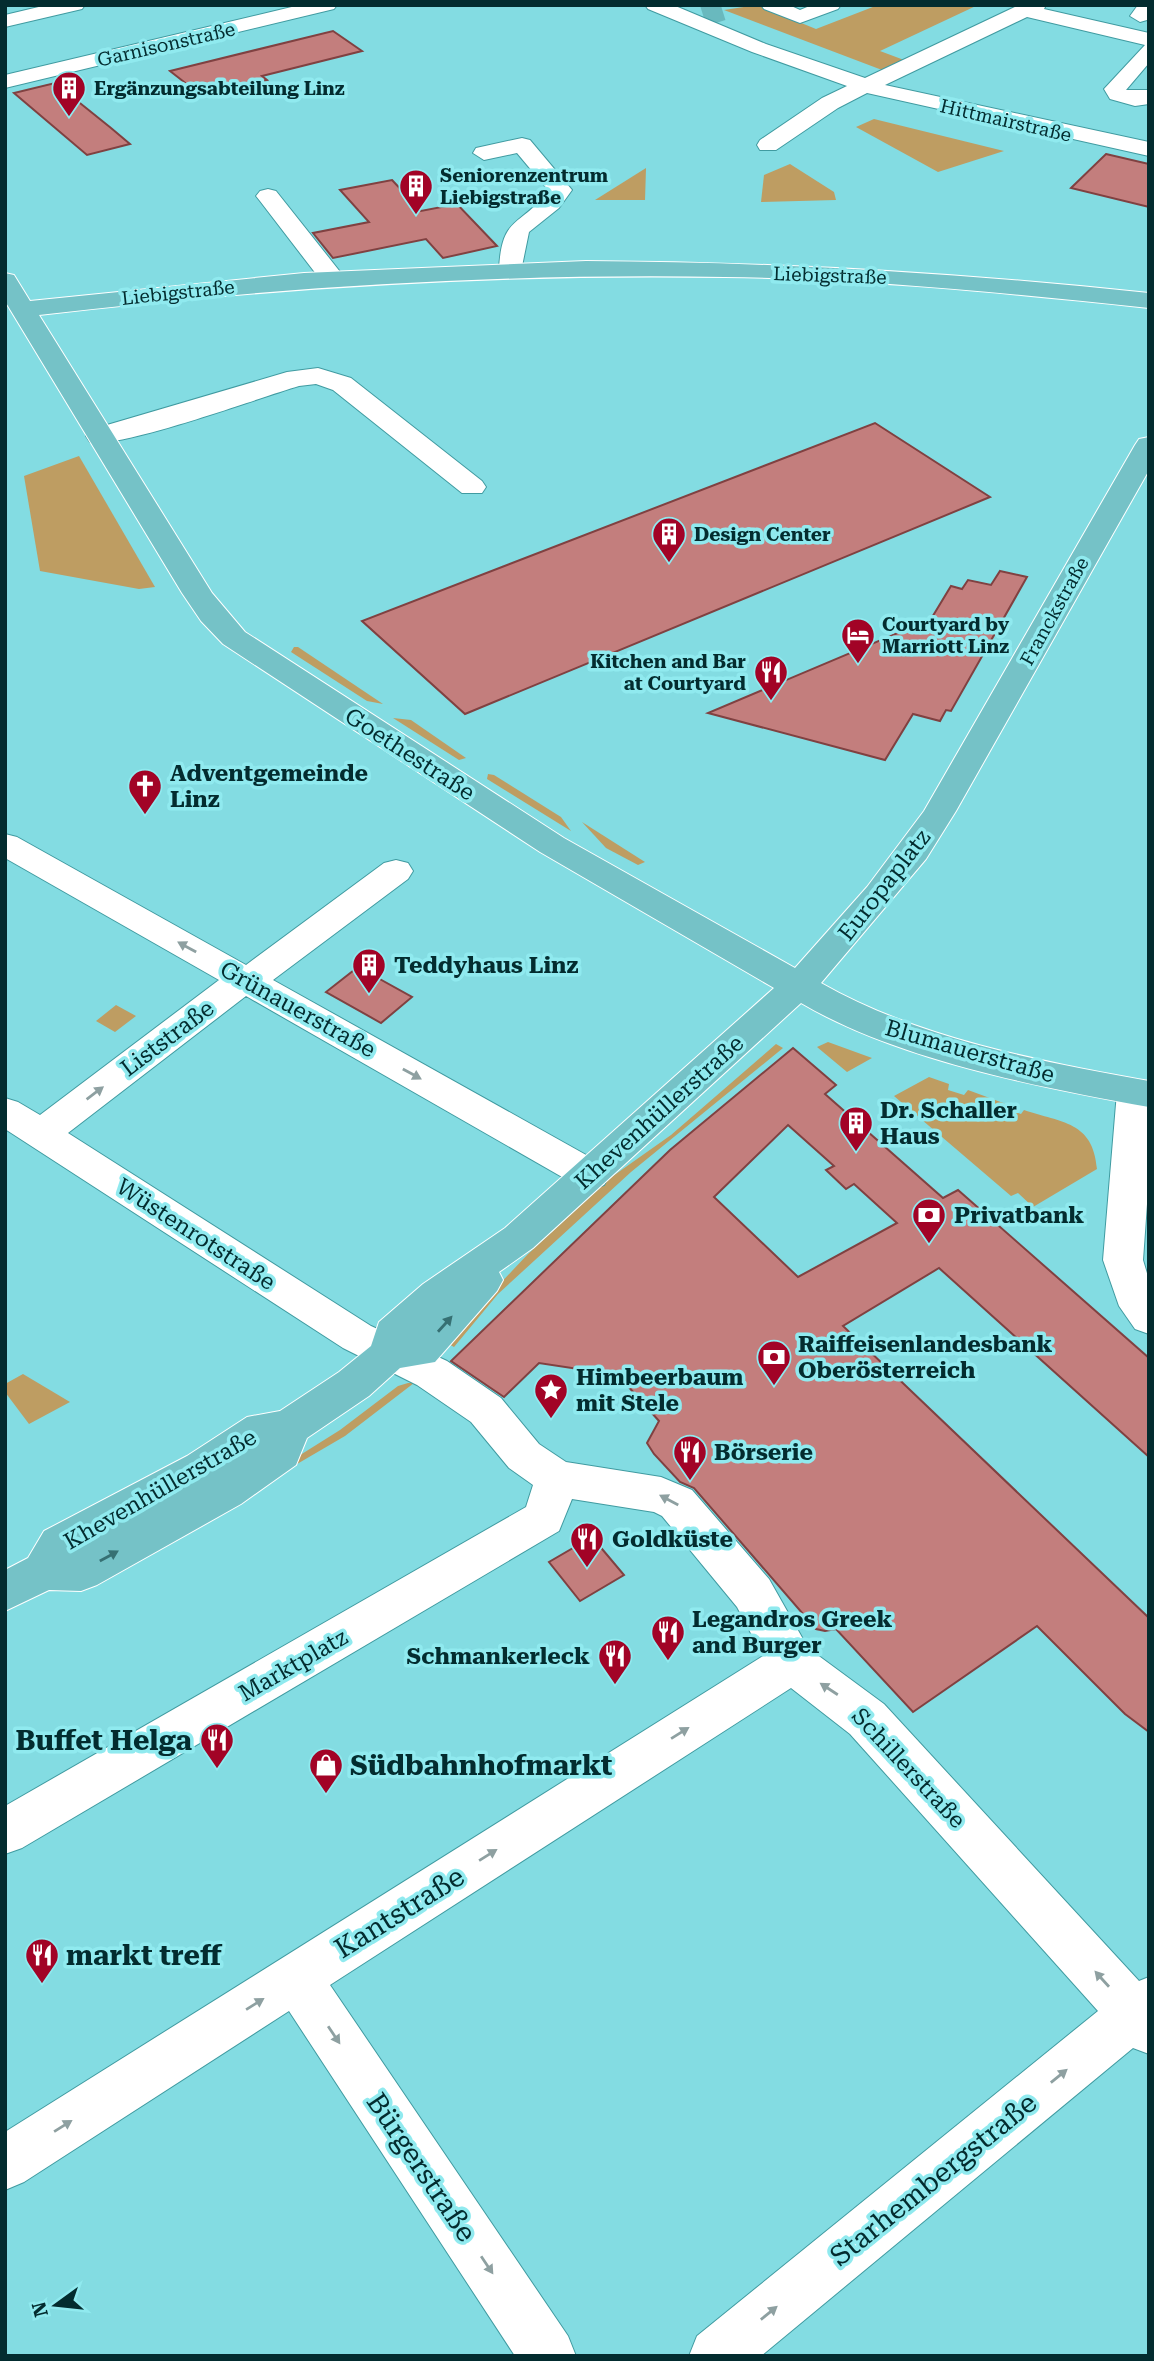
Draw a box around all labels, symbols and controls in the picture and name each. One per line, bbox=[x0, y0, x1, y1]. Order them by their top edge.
street label: Garnisonstraße bbox=[95, 17, 237, 72]
building icon: Ergänzungsabteilung Linz bbox=[50, 69, 88, 118]
place label: Ergänzungsabteilung Linz bbox=[94, 77, 345, 100]
street label: Hittmairstraße bbox=[938, 94, 1074, 147]
place label: Seniorenzentrum Liebigstraße bbox=[440, 164, 609, 209]
building icon: Seniorenzentrum Liebigstraße bbox=[397, 167, 435, 216]
street label: Liebigstraße bbox=[773, 262, 887, 289]
street label: Liebigstraße bbox=[120, 275, 236, 310]
building icon: Design Center bbox=[650, 515, 688, 564]
place label: Design Center bbox=[694, 523, 831, 546]
street label: Franckstraße bbox=[1015, 553, 1094, 669]
place label: Courtyard by Marriott Linz bbox=[882, 613, 1010, 658]
hotel icon: Courtyard by Marriott Linz bbox=[839, 616, 877, 665]
place label: Kitchen and Bar at Courtyard bbox=[590, 650, 746, 695]
restaurant icon: Kitchen and Bar at Courtyard bbox=[752, 653, 790, 702]
street label: Goethestraße bbox=[340, 702, 480, 806]
place label: Adventgemeinde Linz bbox=[170, 760, 368, 813]
church icon: Adventgemeinde Linz bbox=[126, 767, 164, 816]
street label: Europaplatz bbox=[833, 824, 936, 946]
one-way arrow bbox=[177, 941, 197, 953]
building icon: Teddyhaus Linz bbox=[350, 946, 388, 995]
place label: Teddyhaus Linz bbox=[394, 952, 579, 979]
street label: Grünauerstraße bbox=[215, 956, 380, 1063]
street label: Liststraße bbox=[116, 995, 219, 1082]
street label: Blumauerstraße bbox=[882, 1014, 1058, 1089]
street label: Khevenhüllerstraße bbox=[570, 1030, 749, 1195]
one-way arrow bbox=[403, 1068, 422, 1080]
one-way arrow bbox=[86, 1085, 104, 1100]
place label: Dr. Schaller Haus bbox=[880, 1097, 1017, 1150]
building icon: Dr. Schaller Haus bbox=[837, 1104, 875, 1153]
street label: Wüstenrotstraße bbox=[111, 1173, 280, 1296]
bank icon: Privatbank bbox=[910, 1196, 948, 1245]
place label: Privatbank bbox=[954, 1202, 1084, 1229]
one-way arrow bbox=[437, 1316, 453, 1333]
place label: Raiffeisenlandesbank Oberösterreich bbox=[798, 1331, 1053, 1384]
bank icon: Raiffeisenlandesbank Oberösterreich bbox=[755, 1338, 793, 1387]
place label: Himbeerbaum mit Stele bbox=[576, 1364, 743, 1417]
place icon: Himbeerbaum mit Stele bbox=[532, 1371, 570, 1420]
street label: Khevenhüllerstraße bbox=[59, 1423, 261, 1555]
restaurant icon: Börserie bbox=[671, 1433, 709, 1482]
place label: Börserie bbox=[714, 1439, 813, 1466]
one-way arrow bbox=[658, 1495, 678, 1507]
restaurant icon: Goldküste bbox=[568, 1520, 606, 1569]
place label: Goldküste bbox=[612, 1526, 733, 1553]
one-way arrow bbox=[99, 1550, 118, 1562]
place label: Legandros Greek and Burger bbox=[692, 1606, 892, 1659]
restaurant icon: Legandros Greek and Burger bbox=[649, 1613, 687, 1662]
street label: Marktplatz bbox=[234, 1623, 352, 1707]
restaurant icon: Schmankerleck bbox=[596, 1637, 634, 1686]
place label: Schmankerleck bbox=[406, 1643, 590, 1670]
one-way arrow bbox=[820, 1683, 839, 1696]
street label: Schillerstraße bbox=[846, 1703, 971, 1834]
restaurant icon: Buffet Helga bbox=[198, 1721, 236, 1770]
place label: Buffet Helga bbox=[16, 1724, 193, 1757]
one-way arrow bbox=[670, 1727, 690, 1740]
shop icon: Südbahnhofmarkt bbox=[307, 1746, 345, 1795]
place label: Südbahnhofmarkt bbox=[350, 1749, 612, 1782]
one-way arrow bbox=[478, 1849, 498, 1862]
street label: Kantstraße bbox=[328, 1860, 470, 1965]
restaurant icon: markt treff bbox=[23, 1936, 61, 1985]
place label: markt treff bbox=[66, 1939, 223, 1972]
one-way arrow bbox=[1094, 1970, 1110, 1988]
one-way arrow bbox=[245, 1998, 264, 2011]
one-way arrow bbox=[327, 2025, 340, 2044]
one-way arrow bbox=[1050, 2068, 1068, 2083]
street label: Starhembergstraße bbox=[823, 2086, 1043, 2273]
street label: Bürgerstraße bbox=[360, 2087, 483, 2248]
one-way arrow bbox=[53, 2120, 72, 2133]
one-way arrow bbox=[480, 2256, 494, 2274]
north arrow bbox=[21, 2270, 91, 2340]
text: N bbox=[27, 2299, 53, 2319]
one-way arrow bbox=[760, 2305, 778, 2320]

